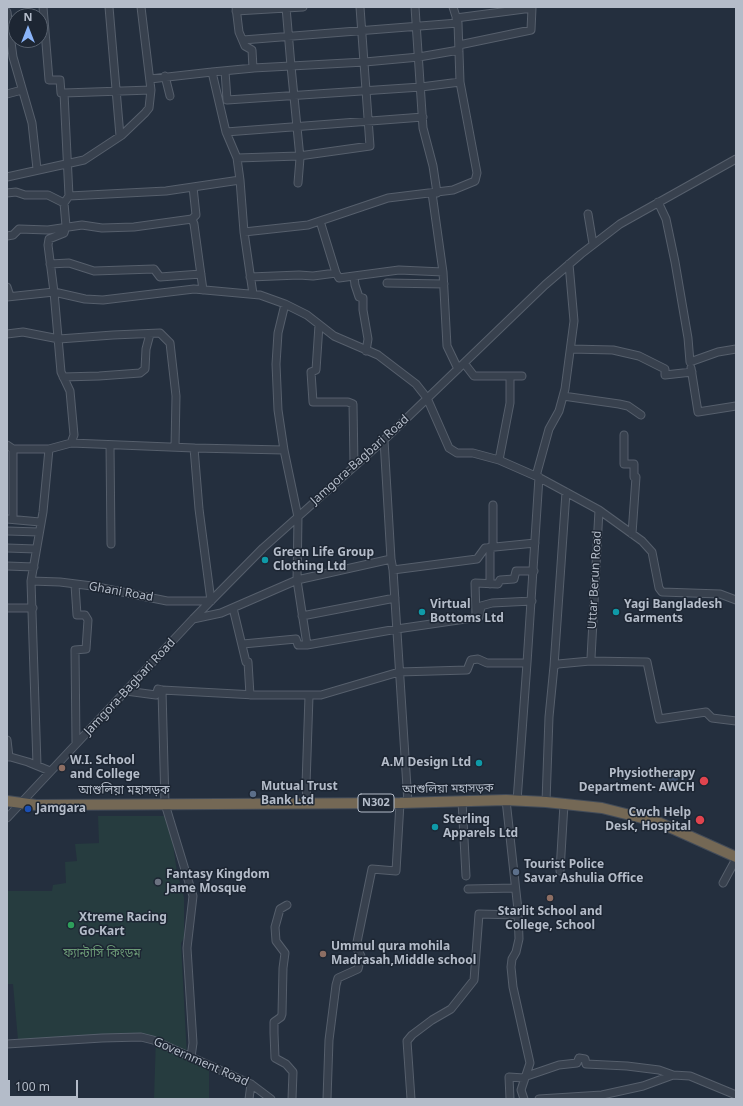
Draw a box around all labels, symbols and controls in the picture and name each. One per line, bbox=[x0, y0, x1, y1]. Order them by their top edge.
north arrow bbox=[8, 8, 48, 48]
text: N bbox=[24, 9, 32, 24]
street label: Jamgora-Bagbari Road bbox=[308, 412, 412, 508]
street label: Uttar Berun Road bbox=[585, 530, 605, 630]
place label: Green Life Group Clothing Ltd bbox=[273, 546, 374, 574]
marker: Green Life Group Clothing Ltd bbox=[260, 555, 270, 565]
street label: Ghani Road bbox=[88, 579, 154, 605]
place label: Virtual Bottoms Ltd bbox=[430, 598, 504, 626]
place label: Yagi Bangladesh Garments bbox=[624, 598, 722, 626]
marker: Virtual Bottoms Ltd bbox=[417, 607, 427, 617]
marker: Yagi Bangladesh Garments bbox=[611, 607, 621, 617]
street label: Jamgora-Bagbari Road bbox=[81, 636, 179, 738]
place label: W.I. School and College bbox=[70, 754, 140, 782]
place label: A.M Design Ltd bbox=[381, 756, 471, 770]
marker: A.M Design Ltd bbox=[474, 758, 484, 768]
marker: W.I. School and College bbox=[57, 763, 67, 773]
place label: Physiotherapy Department- AWCH bbox=[579, 767, 695, 795]
marker: Physiotherapy Department- AWCH bbox=[698, 775, 710, 787]
place label: Mutual Trust Bank Ltd bbox=[261, 780, 338, 808]
street label: আশুলিয়া মহাসড়ক bbox=[402, 781, 494, 797]
street label: আশুলিয়া মহাসড়ক bbox=[78, 784, 170, 798]
marker: Mutual Trust Bank Ltd bbox=[248, 789, 258, 799]
road number: N302 bbox=[358, 794, 394, 812]
place label: Jamgara bbox=[36, 802, 86, 816]
marker: Jamgara bbox=[23, 804, 33, 814]
place label: Cwch Help Desk, Hospital bbox=[605, 806, 691, 834]
place label: Sterling Apparels Ltd bbox=[443, 813, 518, 841]
marker: Cwch Help Desk, Hospital bbox=[694, 814, 706, 826]
marker: Sterling Apparels Ltd bbox=[430, 822, 440, 832]
place label: Tourist Police Savar Ashulia Office bbox=[524, 858, 643, 886]
marker: Tourist Police Savar Ashulia Office bbox=[511, 867, 521, 877]
place label: Fantasy Kingdom Jame Mosque bbox=[166, 868, 270, 896]
marker: Fantasy Kingdom Jame Mosque bbox=[153, 877, 163, 887]
marker: Starlit School and College, School bbox=[545, 893, 555, 903]
place label: Starlit School and College, School bbox=[498, 905, 602, 933]
place label: Xtreme Racing Go-Kart bbox=[79, 911, 167, 939]
marker: Xtreme Racing Go-Kart bbox=[66, 920, 76, 930]
place label: Ummul qura mohila Madrasah,Middle school bbox=[331, 940, 476, 968]
park label: ফ্যান্টাসি কিংডম bbox=[63, 947, 141, 961]
marker: Ummul qura mohila Madrasah,Middle school bbox=[318, 949, 328, 959]
street label: Government Road bbox=[151, 1035, 251, 1089]
scale bar bbox=[10, 1072, 80, 1098]
text: 100 m bbox=[15, 1078, 50, 1095]

